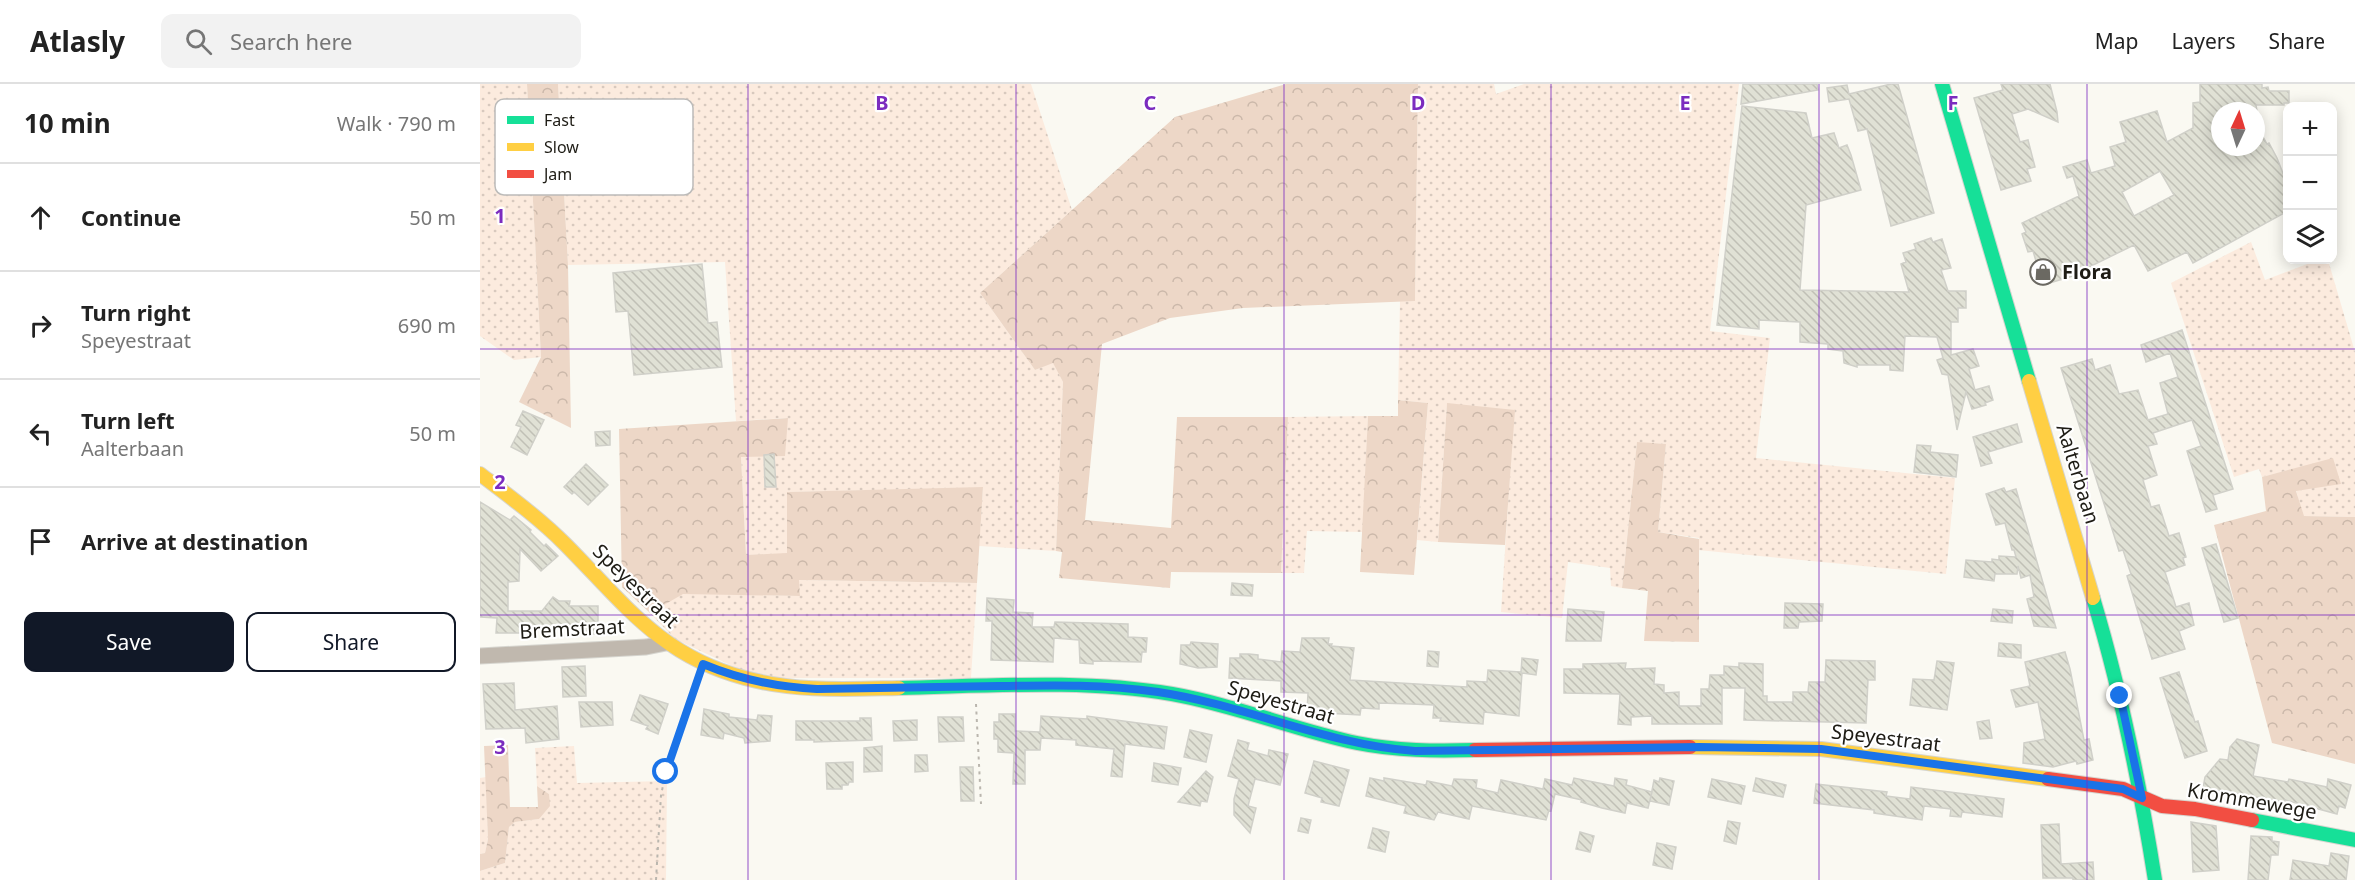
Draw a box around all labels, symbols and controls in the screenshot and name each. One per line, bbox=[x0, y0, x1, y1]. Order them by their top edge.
search box bbox=[161, 14, 581, 68]
text: Atlasly bbox=[30, 22, 125, 60]
icon: search bbox=[182, 25, 215, 58]
text: Search here bbox=[230, 26, 352, 56]
text: Map bbox=[2095, 27, 2139, 55]
text: Layers bbox=[2172, 27, 2236, 55]
text: Share bbox=[2269, 27, 2325, 55]
text: B bbox=[875, 89, 889, 116]
text: C bbox=[1144, 89, 1157, 116]
text: D bbox=[1411, 89, 1425, 116]
text: E bbox=[1679, 89, 1691, 116]
text: F bbox=[1948, 89, 1958, 116]
legend bbox=[495, 99, 693, 195]
north arrow bbox=[2211, 102, 2265, 156]
map controls bbox=[2283, 102, 2337, 264]
button: + bbox=[2283, 102, 2337, 156]
text: 10 min bbox=[24, 105, 111, 141]
text: Fast bbox=[544, 109, 575, 131]
text: Walk · 790 m bbox=[337, 110, 456, 137]
text: Slow bbox=[544, 136, 579, 158]
button: − bbox=[2283, 156, 2337, 210]
text: Jam bbox=[542, 163, 572, 185]
icon: ahead bbox=[24, 201, 57, 234]
text: Continue bbox=[81, 202, 181, 232]
text: 1 bbox=[494, 202, 506, 229]
text: 50 m bbox=[409, 204, 456, 231]
button: layers bbox=[2283, 210, 2337, 264]
shop icon: Flora bbox=[2028, 257, 2058, 287]
place label: Flora bbox=[2062, 258, 2112, 285]
text: Turn right bbox=[81, 297, 191, 327]
icon: right bbox=[24, 309, 57, 342]
text: 690 m bbox=[398, 312, 456, 339]
text: Speyestraat bbox=[81, 327, 191, 354]
text: Turn left bbox=[81, 405, 175, 435]
icon: left bbox=[24, 417, 57, 450]
text: 50 m bbox=[409, 420, 456, 447]
street label: Aalterbaan bbox=[2051, 421, 2106, 527]
text: Aalterbaan bbox=[81, 435, 184, 462]
text: 2 bbox=[494, 468, 506, 495]
icon: arrive bbox=[24, 525, 57, 558]
text: Arrive at destination bbox=[81, 526, 308, 556]
street label: Speyestraat bbox=[587, 538, 685, 634]
button: Save bbox=[24, 612, 234, 672]
button: Share bbox=[246, 612, 456, 672]
street label: Bremstraat bbox=[519, 612, 625, 645]
street label: Speyestraat bbox=[1225, 673, 1338, 730]
route end bbox=[2106, 682, 2132, 708]
street label: Speyestraat bbox=[1830, 717, 1942, 758]
text: 3 bbox=[494, 733, 506, 760]
route start bbox=[652, 758, 678, 784]
street label: Krommewege bbox=[2185, 776, 2319, 825]

